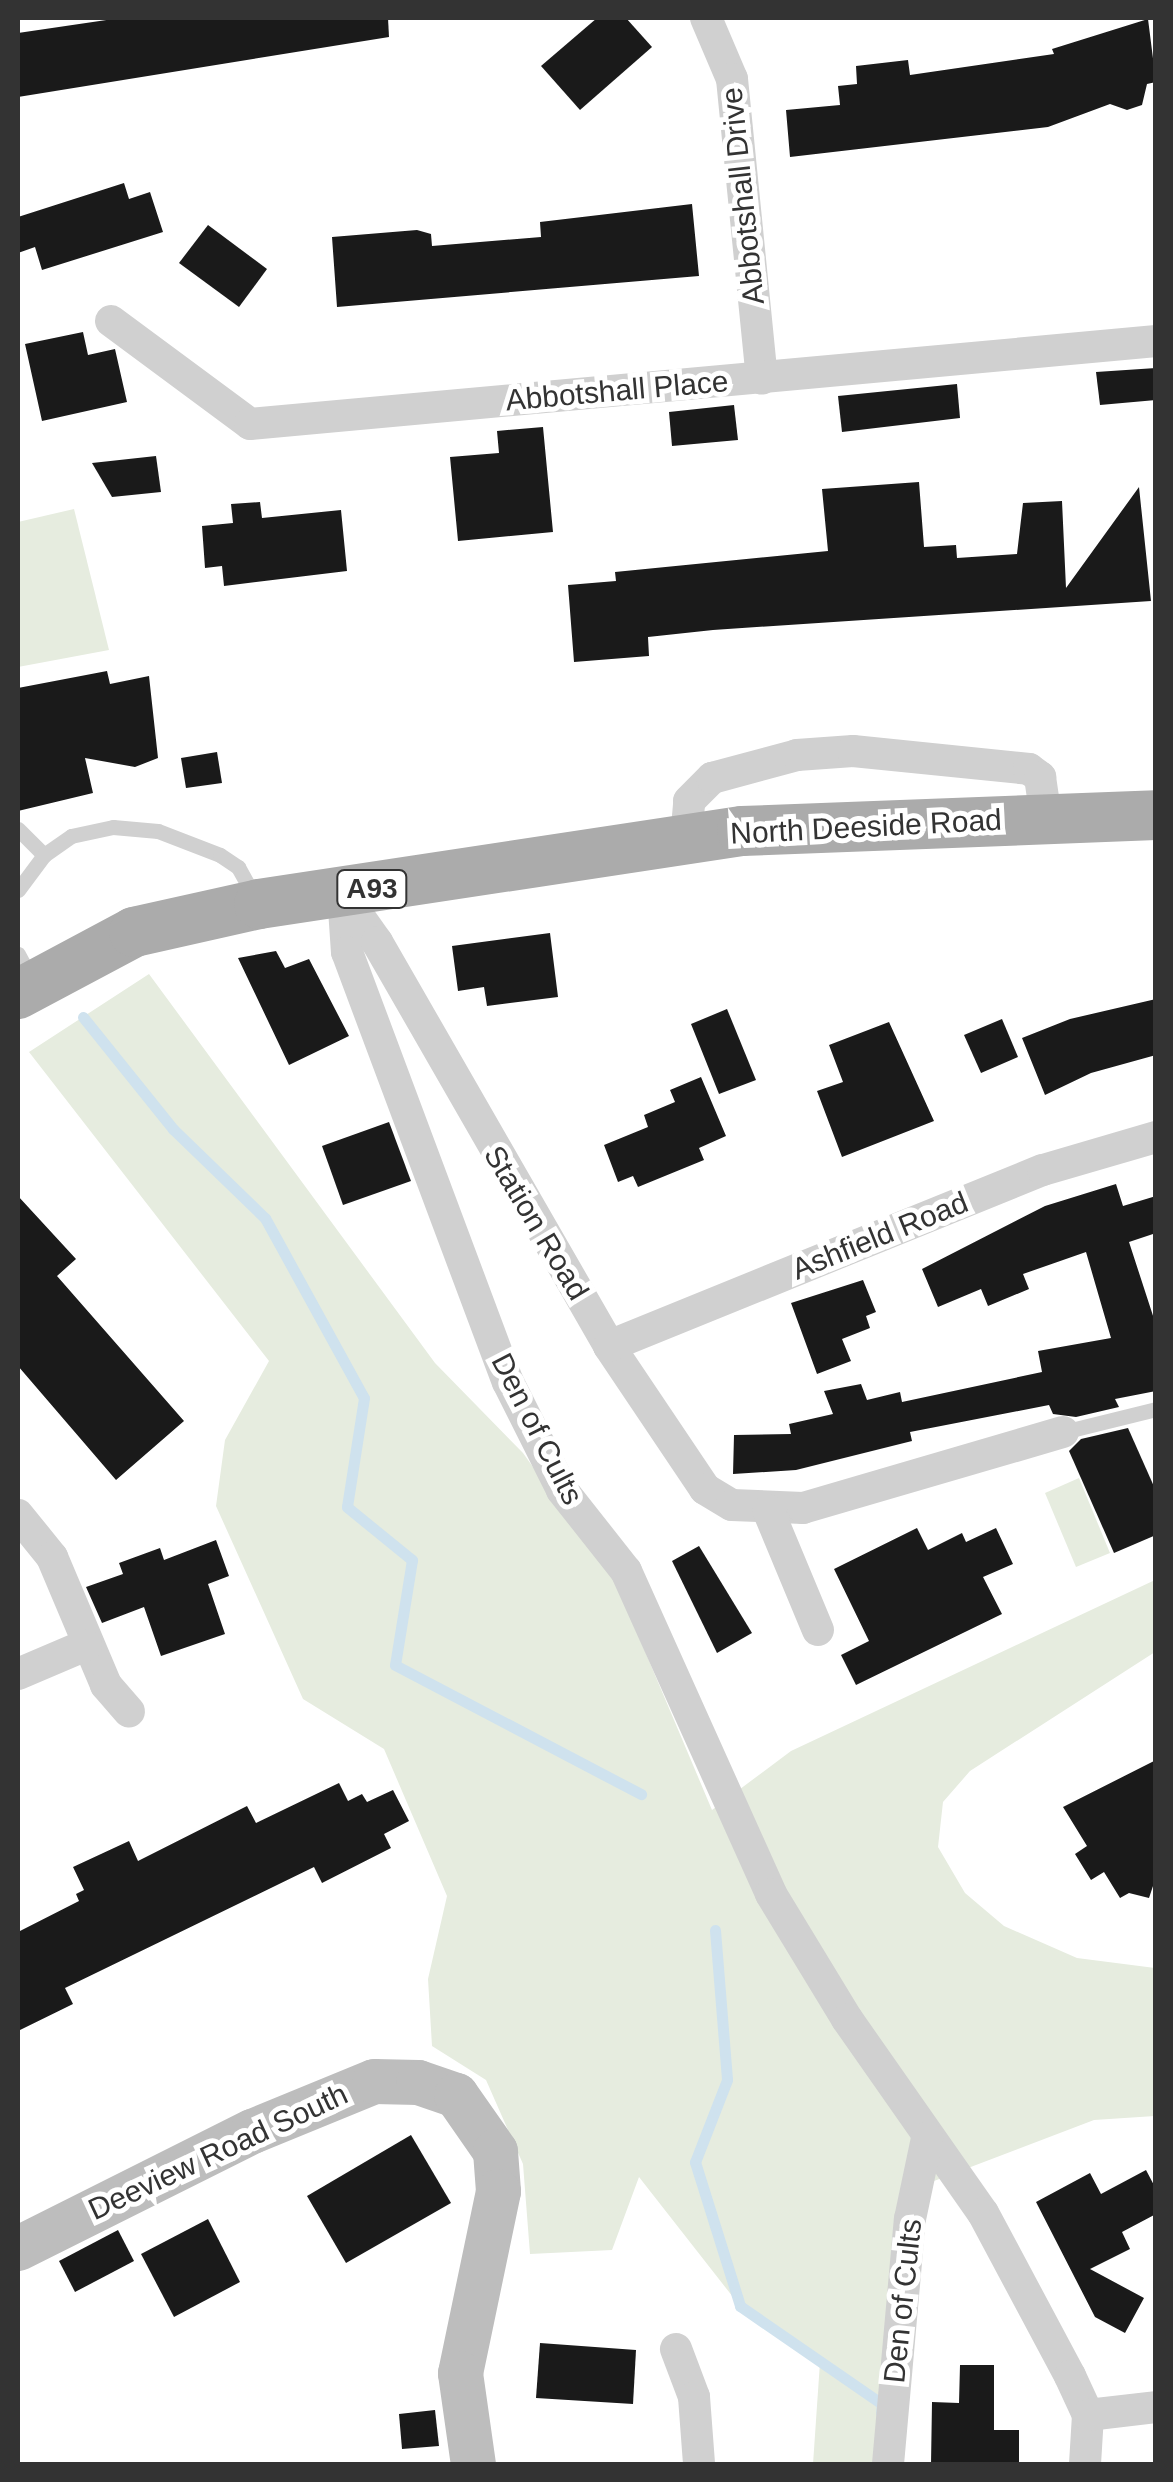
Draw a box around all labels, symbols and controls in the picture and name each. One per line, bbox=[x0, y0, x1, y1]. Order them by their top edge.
street label: Abbotshall Drive bbox=[714, 85, 772, 307]
street label: Abbotshall Place bbox=[504, 363, 730, 419]
street label: North Deeside Road bbox=[729, 802, 1003, 852]
road number: A93 bbox=[334, 866, 410, 912]
street label: Station Road bbox=[476, 1139, 596, 1307]
street label: Ashfield Road bbox=[787, 1184, 973, 1288]
street label: Den of Cults bbox=[483, 1347, 591, 1511]
street label: Deeview Road South bbox=[83, 2076, 353, 2228]
street label: Den of Cults bbox=[876, 2217, 930, 2385]

